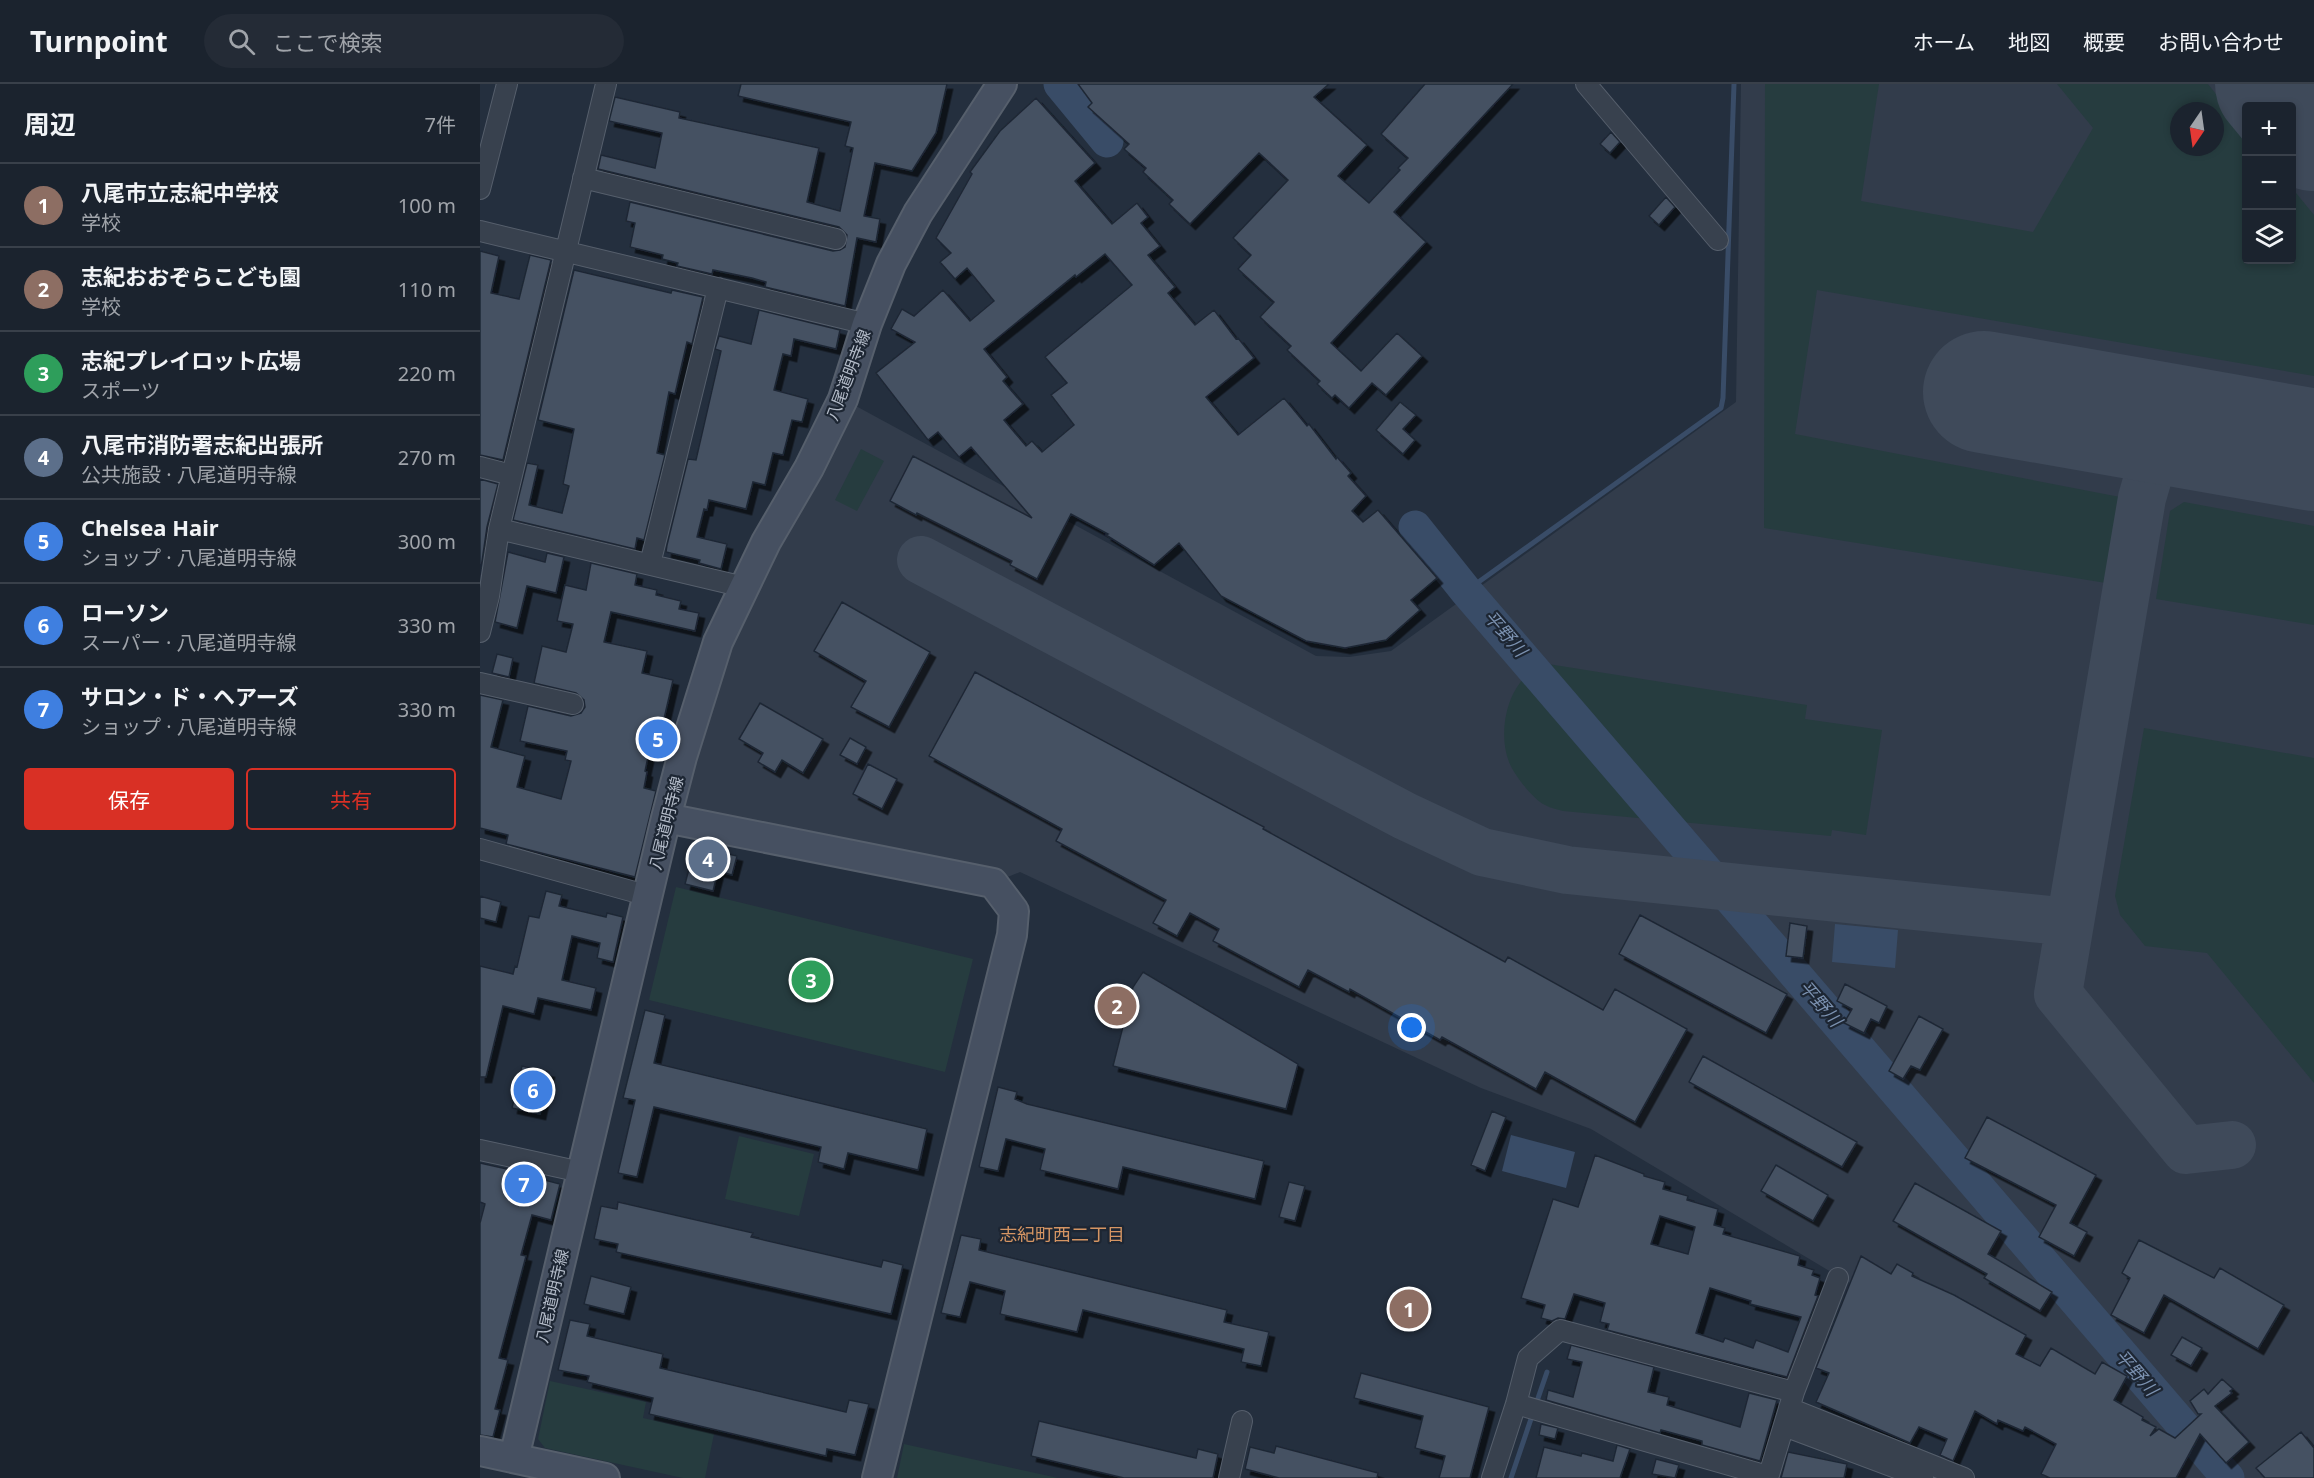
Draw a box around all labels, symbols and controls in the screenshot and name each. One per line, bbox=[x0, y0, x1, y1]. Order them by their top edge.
search box bbox=[204, 14, 624, 68]
text: Turnpoint bbox=[30, 22, 168, 60]
icon: search bbox=[225, 25, 258, 58]
text: ここで検索 bbox=[273, 27, 383, 57]
text: ホーム bbox=[1913, 28, 1975, 56]
text: 地図 bbox=[2008, 28, 2050, 56]
text: 概要 bbox=[2083, 28, 2125, 56]
text: お問い合わせ bbox=[2158, 28, 2284, 56]
north arrow bbox=[2170, 102, 2224, 156]
map controls bbox=[2242, 102, 2296, 264]
button: + bbox=[2242, 102, 2296, 156]
text: 周辺 bbox=[24, 106, 76, 142]
text: 7件 bbox=[425, 111, 456, 138]
button: − bbox=[2242, 156, 2296, 210]
text: 八尾市立志紀中学校 bbox=[81, 177, 279, 207]
text: 1 bbox=[38, 192, 49, 219]
text: 100 m bbox=[398, 192, 456, 219]
text: 学校 bbox=[81, 209, 121, 236]
button: layers bbox=[2242, 210, 2296, 264]
text: 志紀おおぞらこども園 bbox=[81, 261, 301, 291]
text: 2 bbox=[38, 276, 49, 303]
text: 110 m bbox=[398, 276, 456, 303]
text: 学校 bbox=[81, 293, 121, 320]
street label: 八尾道明寺線 bbox=[821, 326, 875, 424]
text: 志紀プレイロット広場 bbox=[81, 345, 301, 375]
text: 3 bbox=[38, 360, 49, 387]
text: 220 m bbox=[398, 360, 456, 387]
text: スポーツ bbox=[81, 377, 161, 404]
text: 八尾市消防署志紀出張所 bbox=[81, 429, 323, 459]
text: 4 bbox=[38, 444, 49, 471]
text: 270 m bbox=[398, 444, 456, 471]
text: 公共施設 · 八尾道明寺線 bbox=[81, 461, 297, 488]
text: Chelsea Hair bbox=[81, 512, 219, 542]
text: 5 bbox=[38, 528, 49, 555]
text: 300 m bbox=[398, 528, 456, 555]
text: ショップ · 八尾道明寺線 bbox=[81, 544, 297, 571]
text: ローソン bbox=[81, 597, 169, 627]
water label: 平野川 bbox=[1479, 605, 1534, 663]
text: 6 bbox=[38, 612, 49, 639]
text: 330 m bbox=[398, 612, 456, 639]
text: スーパー · 八尾道明寺線 bbox=[81, 629, 297, 656]
text: サロン・ド・ヘアーズ bbox=[81, 681, 299, 711]
text: 7 bbox=[38, 696, 49, 723]
text: 330 m bbox=[398, 696, 456, 723]
text: ショップ · 八尾道明寺線 bbox=[81, 713, 297, 740]
pin: 5 bbox=[638, 716, 678, 762]
button: 保存 bbox=[24, 768, 234, 830]
button: 共有 bbox=[246, 768, 456, 830]
street label: 八尾道明寺線 bbox=[644, 774, 688, 872]
pin: 4 bbox=[688, 836, 728, 882]
pin: 3 bbox=[792, 958, 830, 1002]
water label: 平野川 bbox=[1794, 975, 1849, 1033]
pin: 2 bbox=[1098, 984, 1136, 1028]
your location bbox=[1397, 1013, 1426, 1042]
pin: 6 bbox=[514, 1068, 552, 1112]
pin: 7 bbox=[504, 1162, 543, 1206]
district label: 志紀町西二丁目 bbox=[999, 1222, 1125, 1246]
street label: 八尾道明寺線 bbox=[530, 1247, 574, 1345]
pin: 1 bbox=[1390, 1286, 1428, 1332]
water label: 平野川 bbox=[2110, 1344, 2165, 1402]

